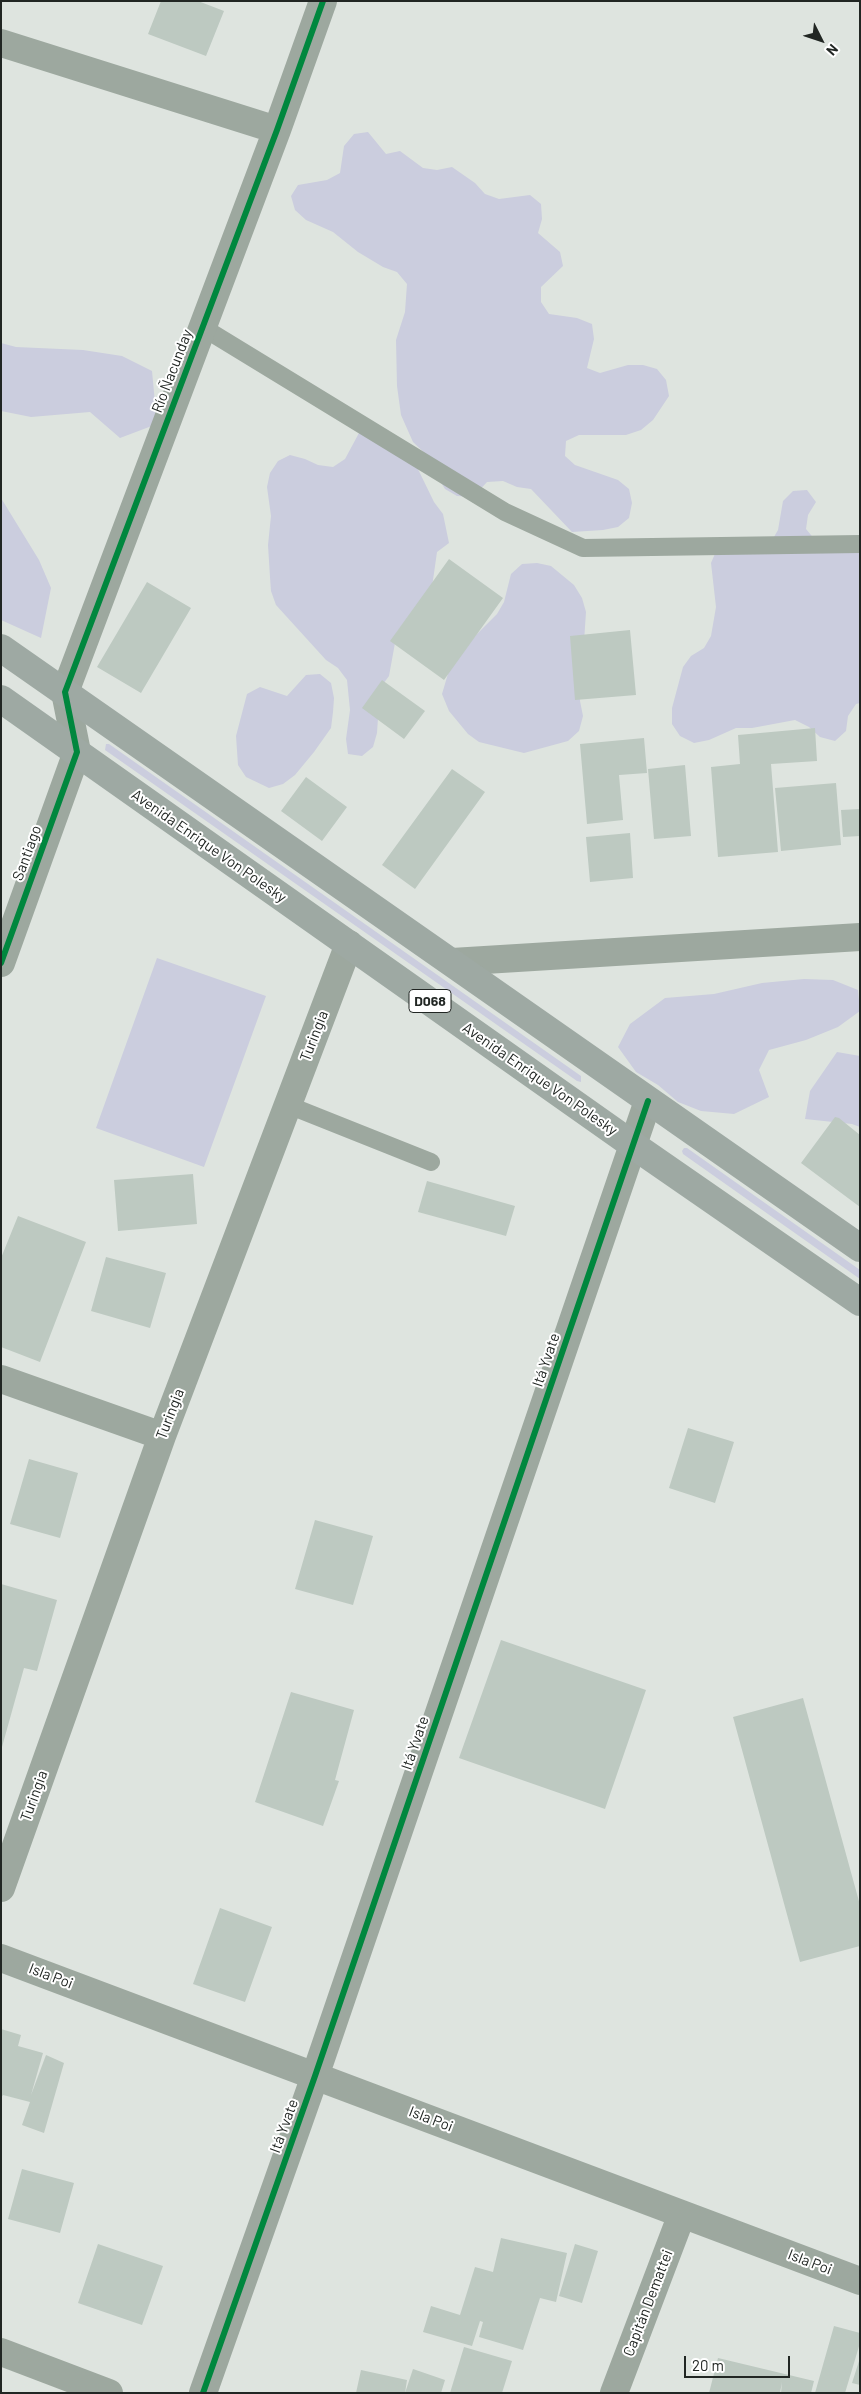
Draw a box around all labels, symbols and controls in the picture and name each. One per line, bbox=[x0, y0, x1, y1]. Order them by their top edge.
north arrow bbox=[796, 15, 846, 65]
text: N bbox=[823, 41, 842, 59]
street label: Río Ñacunday bbox=[148, 327, 196, 415]
street label: Avenida Enrique Von Polesky bbox=[128, 786, 290, 906]
street label: Santiago bbox=[9, 823, 45, 883]
road number: D068 bbox=[409, 989, 451, 1012]
street label: Turingia bbox=[296, 1008, 332, 1064]
street label: Avenida Enrique Von Polesky bbox=[459, 1019, 621, 1139]
street label: Itá Yvate bbox=[528, 1331, 564, 1389]
street label: Turingia bbox=[152, 1386, 188, 1442]
street label: Itá Yvate bbox=[397, 1714, 433, 1772]
street label: Turingia bbox=[17, 1768, 51, 1824]
street label: Isla Poi bbox=[26, 1959, 76, 1993]
street label: Itá Yvate bbox=[266, 2097, 302, 2155]
street label: Isla Poi bbox=[406, 2102, 456, 2136]
street label: Isla Poi bbox=[785, 2245, 835, 2279]
street label: Capitán Demattei bbox=[619, 2247, 677, 2359]
scale bar bbox=[686, 2346, 792, 2378]
text: 20 m bbox=[692, 2356, 724, 2374]

